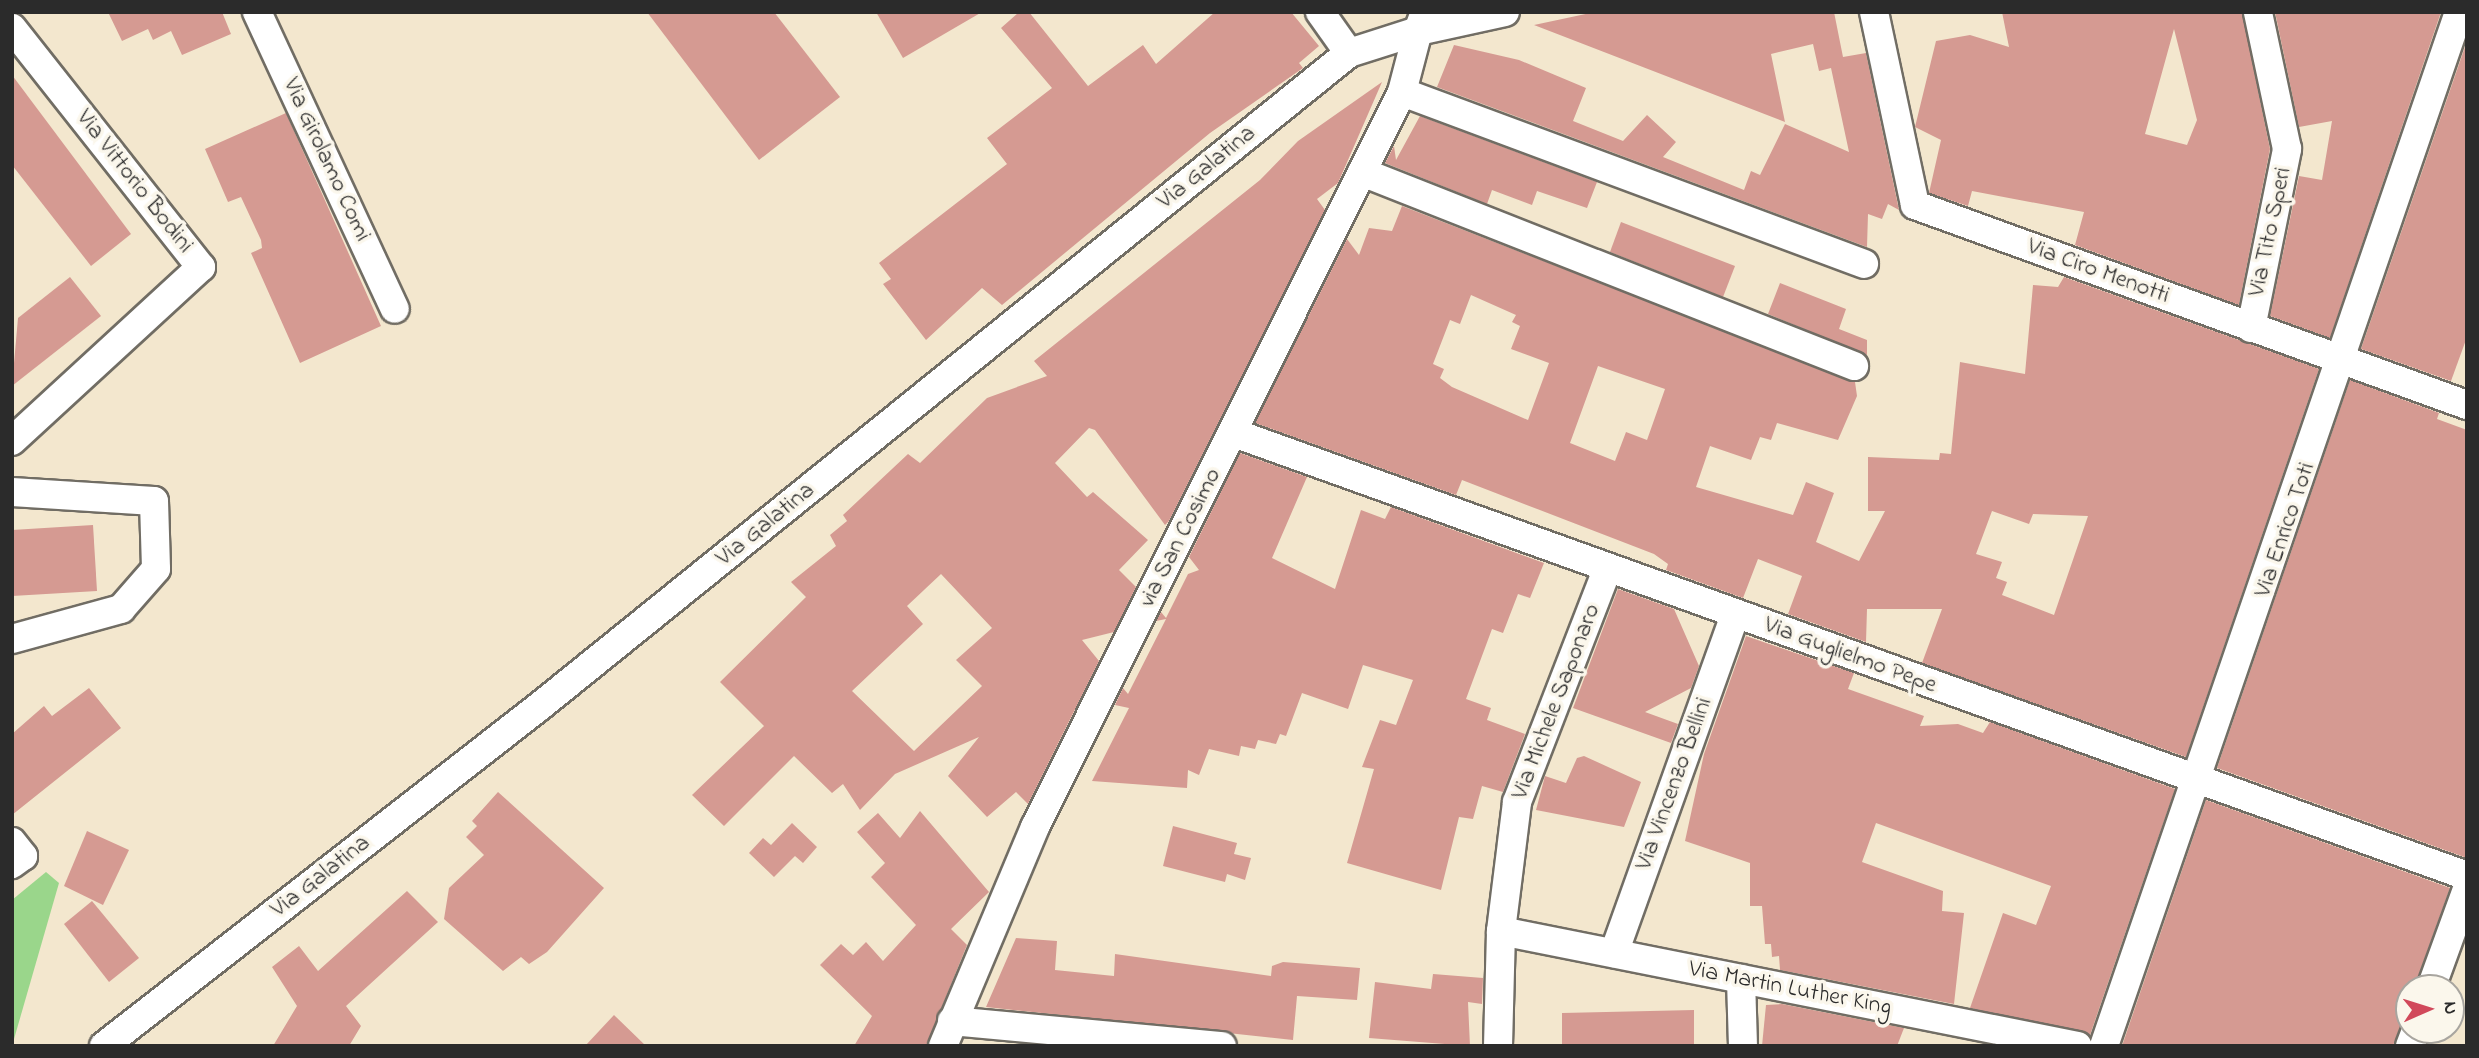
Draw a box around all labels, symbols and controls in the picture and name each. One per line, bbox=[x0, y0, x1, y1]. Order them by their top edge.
street label: Via Girolamo Comi bbox=[276, 74, 376, 246]
street label: Via Vittorio Bodini bbox=[69, 105, 199, 259]
street label: Via Galatina bbox=[1152, 120, 1262, 216]
street label: Via Tito Speri bbox=[2243, 165, 2299, 299]
street label: Via Ciro Menotti bbox=[2023, 233, 2173, 311]
street label: Via Enrico Toti bbox=[2249, 459, 2323, 601]
street label: via San Cosimo bbox=[1134, 464, 1228, 612]
street label: Via Galatina bbox=[711, 477, 821, 573]
street label: Via Michele Saponaro bbox=[1506, 600, 1608, 804]
street label: Via Guglielmo Pepe bbox=[1760, 611, 1940, 701]
street label: Via Vincenzo Bellini bbox=[1630, 694, 1720, 874]
street label: Via Galatina bbox=[266, 829, 376, 925]
street label: Via Martin Luther King bbox=[1686, 955, 1894, 1023]
north arrow bbox=[2395, 974, 2465, 1044]
text: N bbox=[2436, 1001, 2463, 1015]

